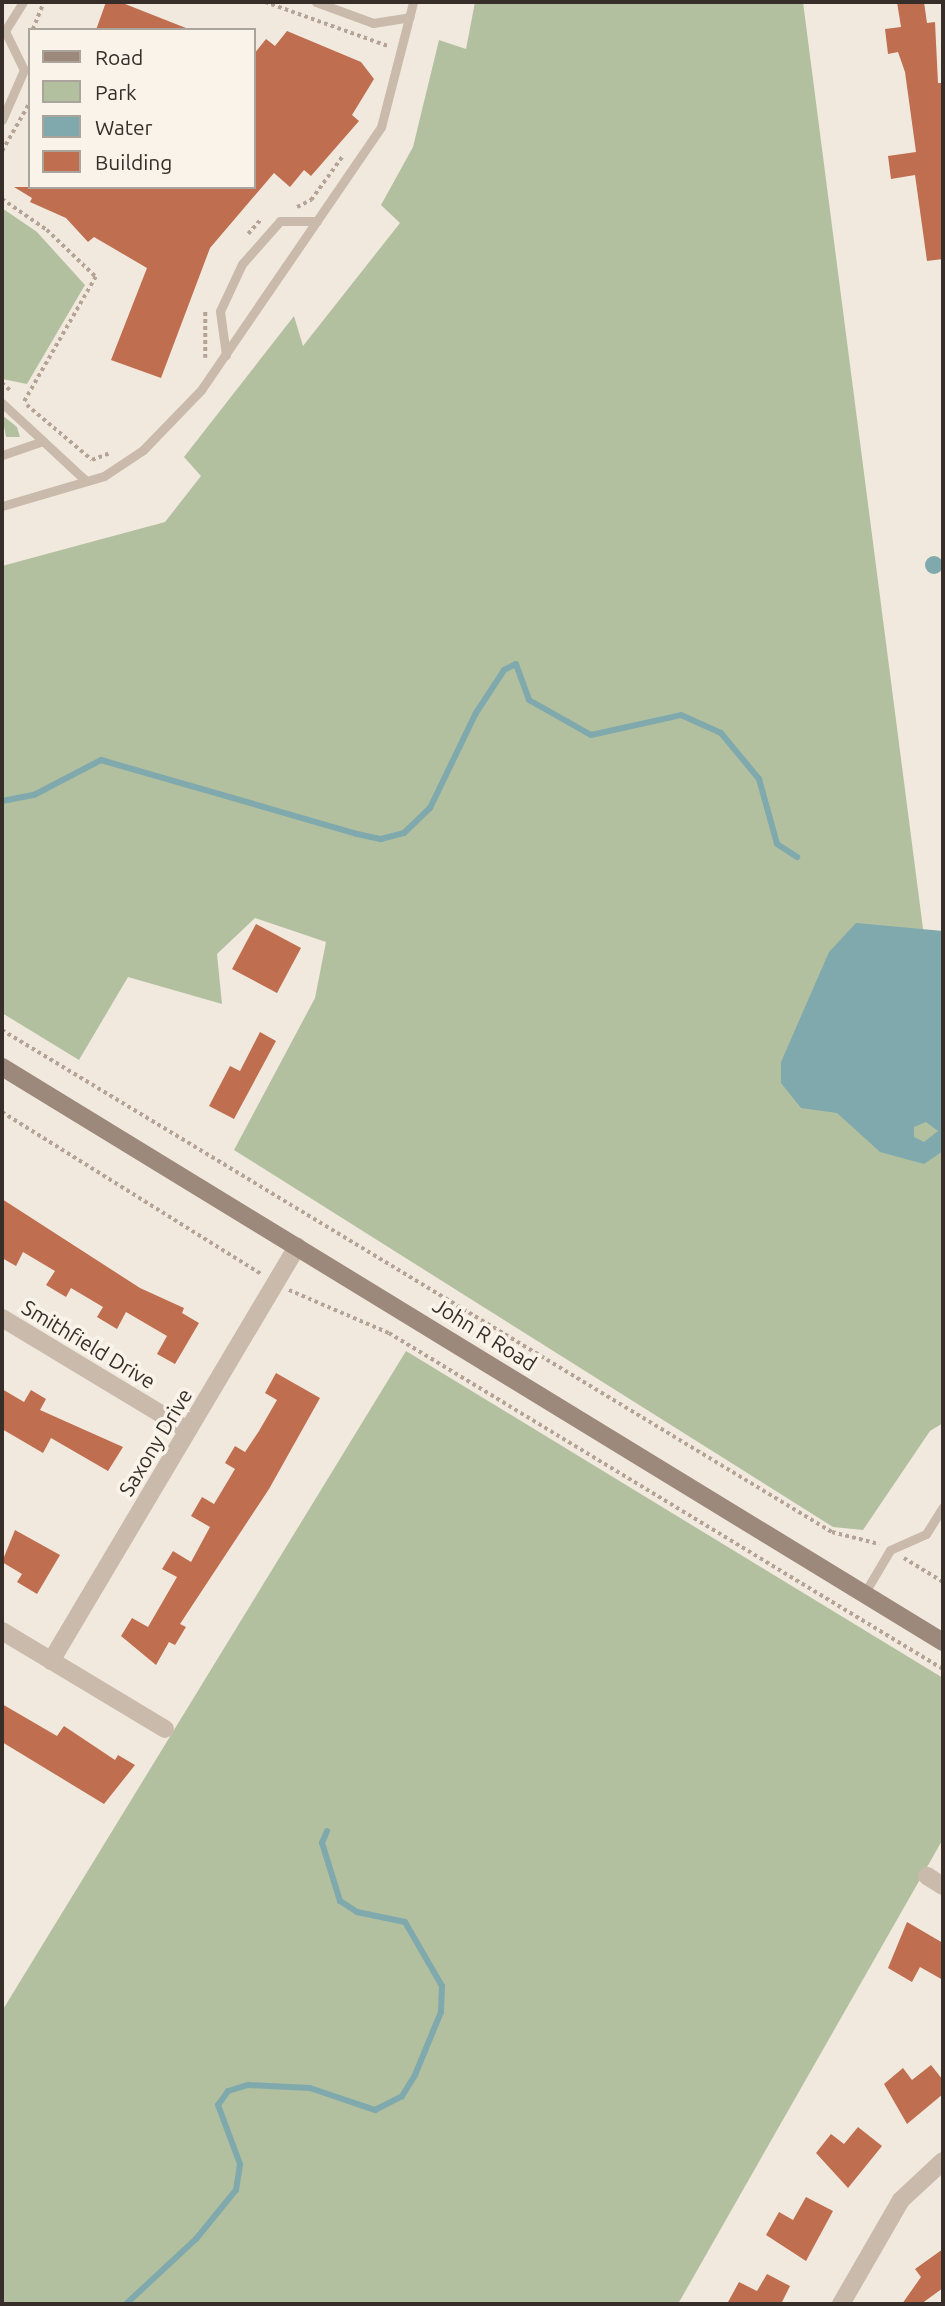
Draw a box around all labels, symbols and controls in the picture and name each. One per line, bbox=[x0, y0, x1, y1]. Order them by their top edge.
legend bbox=[28, 28, 256, 189]
text: Road bbox=[95, 45, 143, 69]
text: Park bbox=[95, 80, 137, 104]
text: Water bbox=[95, 115, 153, 139]
text: Building bbox=[95, 150, 172, 174]
street label: John R Road bbox=[428, 1292, 542, 1376]
street label: Smithfield Drive bbox=[18, 1294, 160, 1394]
street label: Saxony Drive bbox=[113, 1384, 197, 1500]

